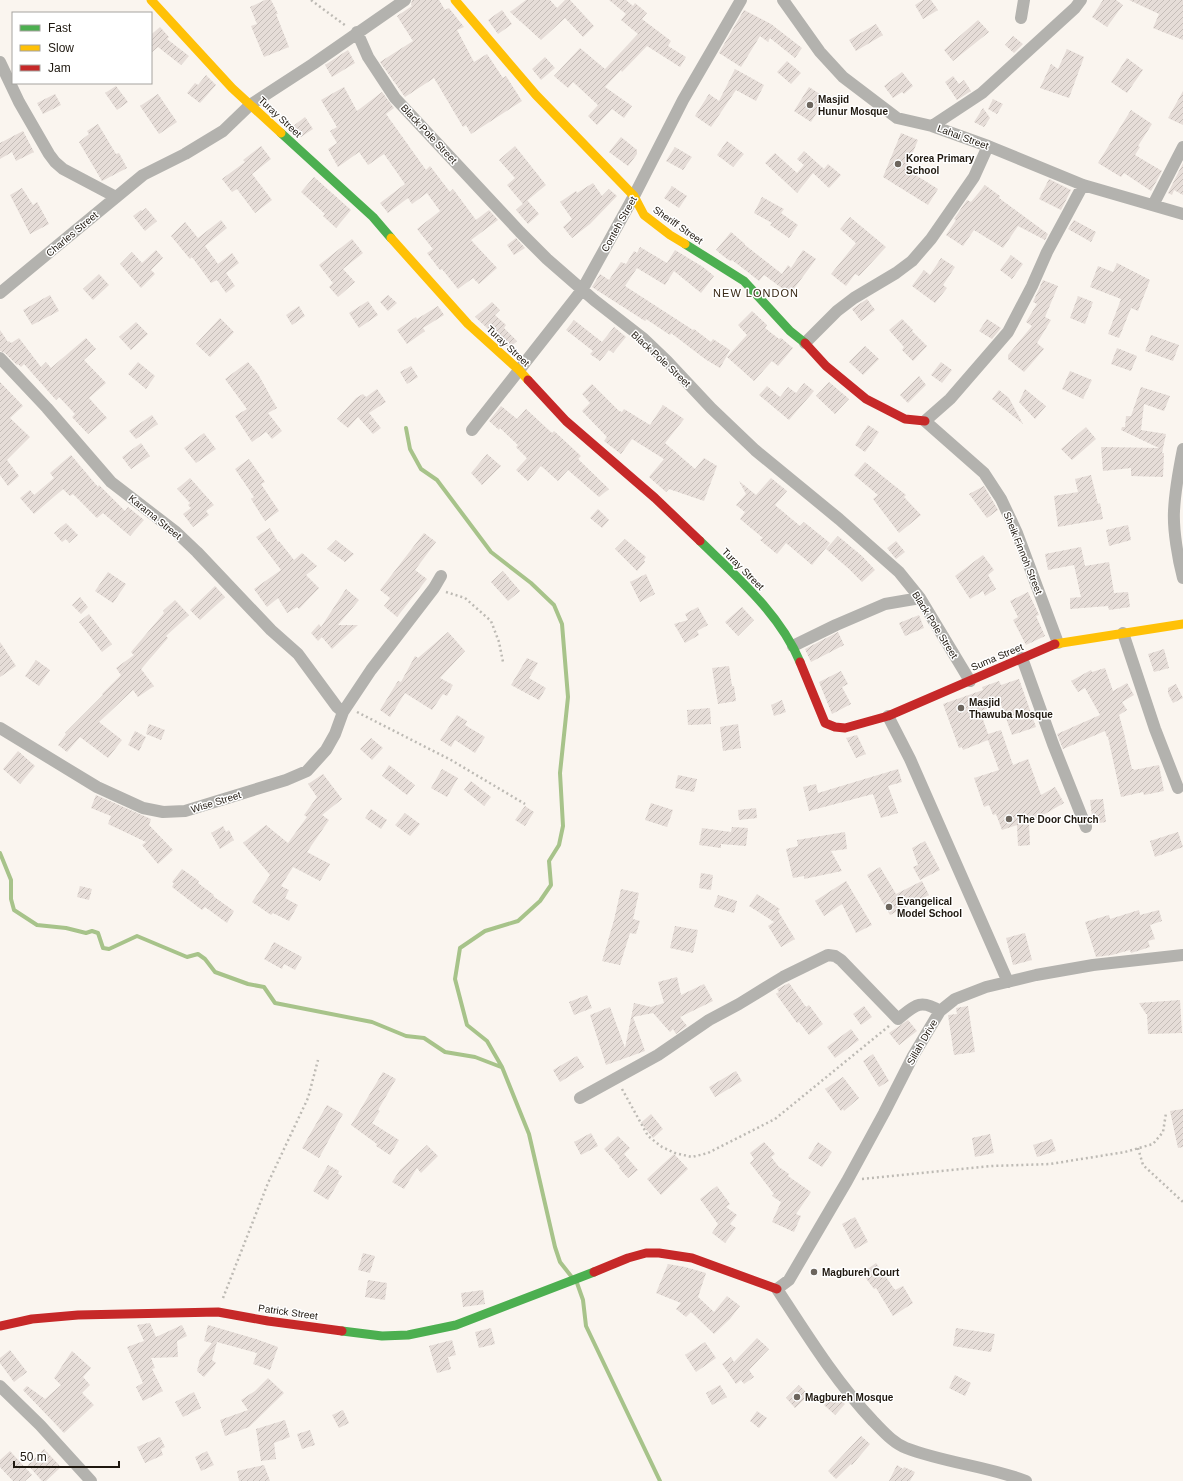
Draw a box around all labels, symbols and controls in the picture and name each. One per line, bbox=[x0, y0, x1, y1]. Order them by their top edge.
legend bbox=[12, 12, 152, 84]
text: Fast bbox=[48, 21, 72, 35]
text: Slow bbox=[48, 41, 74, 55]
text: Jam bbox=[48, 61, 71, 75]
street label: Turay Street bbox=[256, 94, 304, 140]
place label: Masjid Hunur Mosque bbox=[818, 94, 888, 117]
marker: Masjid Hunur Mosque bbox=[805, 100, 815, 110]
street label: Black Pole Street bbox=[399, 102, 459, 166]
street label: Lahai Street bbox=[936, 123, 990, 151]
place label: Korea Primary School bbox=[906, 153, 975, 176]
marker: Korea Primary School bbox=[893, 159, 903, 169]
street label: Conteh Street bbox=[599, 194, 639, 254]
street label: Sheriff Street bbox=[651, 204, 705, 246]
street label: Charles Street bbox=[44, 209, 100, 259]
district label: NEW LONDON bbox=[713, 287, 799, 299]
street label: Turay Street bbox=[484, 323, 532, 369]
street label: Black Pole Street bbox=[629, 329, 693, 389]
street label: Karama Street bbox=[126, 492, 184, 542]
street label: Sheik Finnoh Street bbox=[1001, 510, 1045, 596]
street label: Turay Street bbox=[720, 546, 766, 592]
street label: Black Pole Street bbox=[910, 590, 960, 661]
street label: Suma Street bbox=[969, 641, 1025, 673]
place label: Masjid Thawuba Mosque bbox=[969, 697, 1053, 720]
marker: Masjid Thawuba Mosque bbox=[956, 703, 966, 713]
street label: Wise Street bbox=[190, 789, 243, 815]
marker: The Door Church bbox=[1004, 814, 1014, 824]
place label: The Door Church bbox=[1017, 814, 1099, 825]
place label: Evangelical Model School bbox=[897, 896, 962, 919]
marker: Evangelical Model School bbox=[884, 902, 894, 912]
street label: Sillah Drive bbox=[905, 1017, 940, 1067]
marker: Magbureh Court bbox=[809, 1267, 819, 1277]
place label: Magbureh Court bbox=[822, 1267, 900, 1278]
street label: Patrick Street bbox=[258, 1302, 319, 1322]
marker: Magbureh Mosque bbox=[792, 1392, 802, 1402]
place label: Magbureh Mosque bbox=[805, 1392, 894, 1403]
scale bar bbox=[14, 1443, 119, 1469]
text: 50 m bbox=[20, 1450, 47, 1464]

